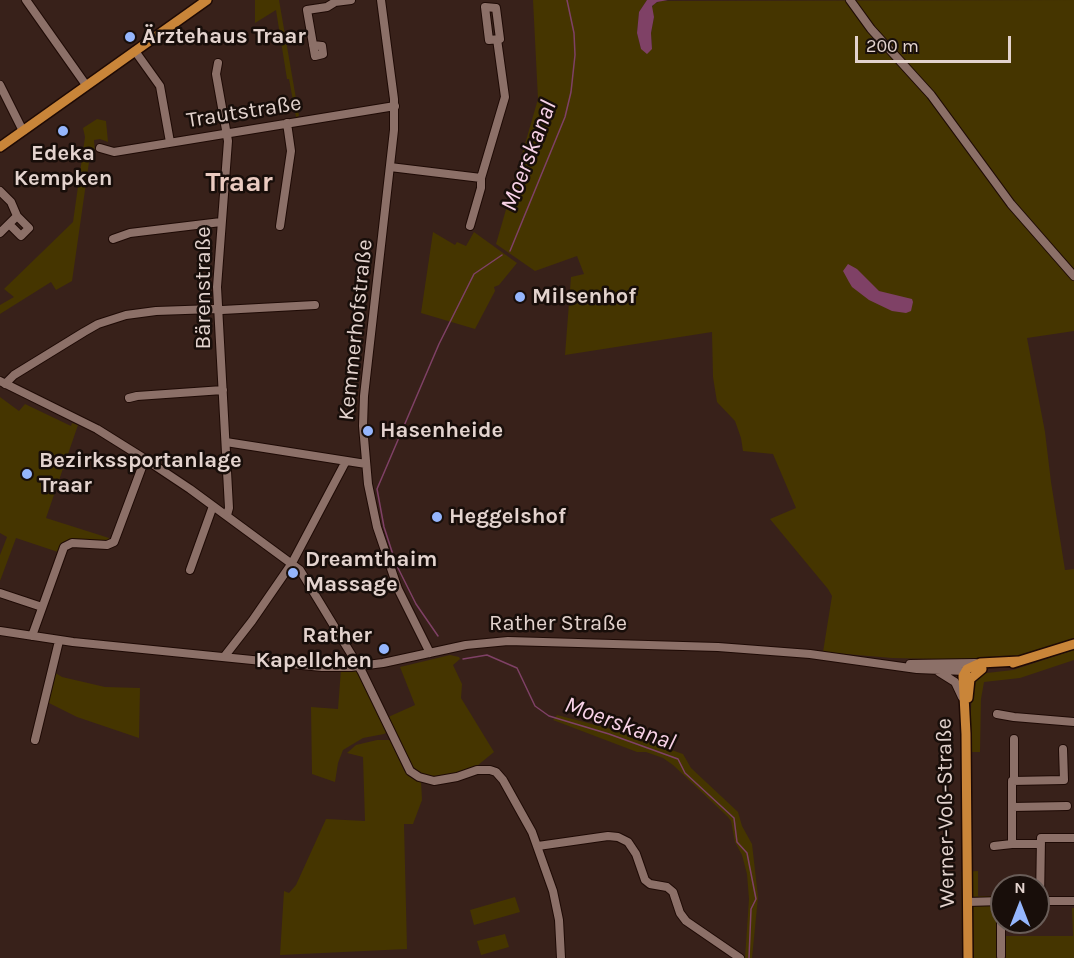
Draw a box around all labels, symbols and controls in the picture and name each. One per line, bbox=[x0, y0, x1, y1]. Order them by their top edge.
place label: Ärztehaus Traar bbox=[142, 24, 306, 50]
scale bar bbox=[858, 24, 1014, 62]
marker: Ärztehaus Traar bbox=[123, 30, 137, 44]
text: 200 m bbox=[866, 35, 919, 57]
street label: Trautstraße bbox=[185, 90, 303, 134]
water label: Moerskanal bbox=[495, 97, 563, 215]
marker: Edeka Kempken bbox=[56, 124, 70, 138]
place label: Edeka Kempken bbox=[14, 141, 112, 192]
district label: Traar bbox=[205, 166, 273, 200]
street label: Bärenstraße bbox=[191, 226, 217, 350]
street label: Kemmerhofstraße bbox=[333, 238, 379, 422]
place label: Milsenhof bbox=[532, 284, 636, 310]
marker: Milsenhof bbox=[513, 290, 527, 304]
place label: Hasenheide bbox=[380, 418, 503, 444]
marker: Hasenheide bbox=[361, 424, 375, 438]
place label: Bezirkssportanlage Traar bbox=[39, 448, 242, 500]
marker: Bezirkssportanlage Traar bbox=[20, 467, 34, 481]
place label: Heggelshof bbox=[449, 504, 566, 530]
marker: Heggelshof bbox=[430, 510, 444, 524]
place label: Dreamthaim Massage bbox=[305, 547, 437, 598]
marker: Dreamthaim Massage bbox=[286, 566, 300, 580]
street label: Rather Straße bbox=[489, 611, 627, 637]
place label: Rather Kapellchen bbox=[256, 623, 372, 674]
marker: Rather Kapellchen bbox=[377, 642, 391, 656]
water label: Moerskanal bbox=[560, 691, 680, 757]
street label: Werner-Voß-Straße bbox=[931, 718, 961, 908]
north arrow bbox=[990, 874, 1050, 934]
text: N bbox=[1014, 878, 1026, 897]

